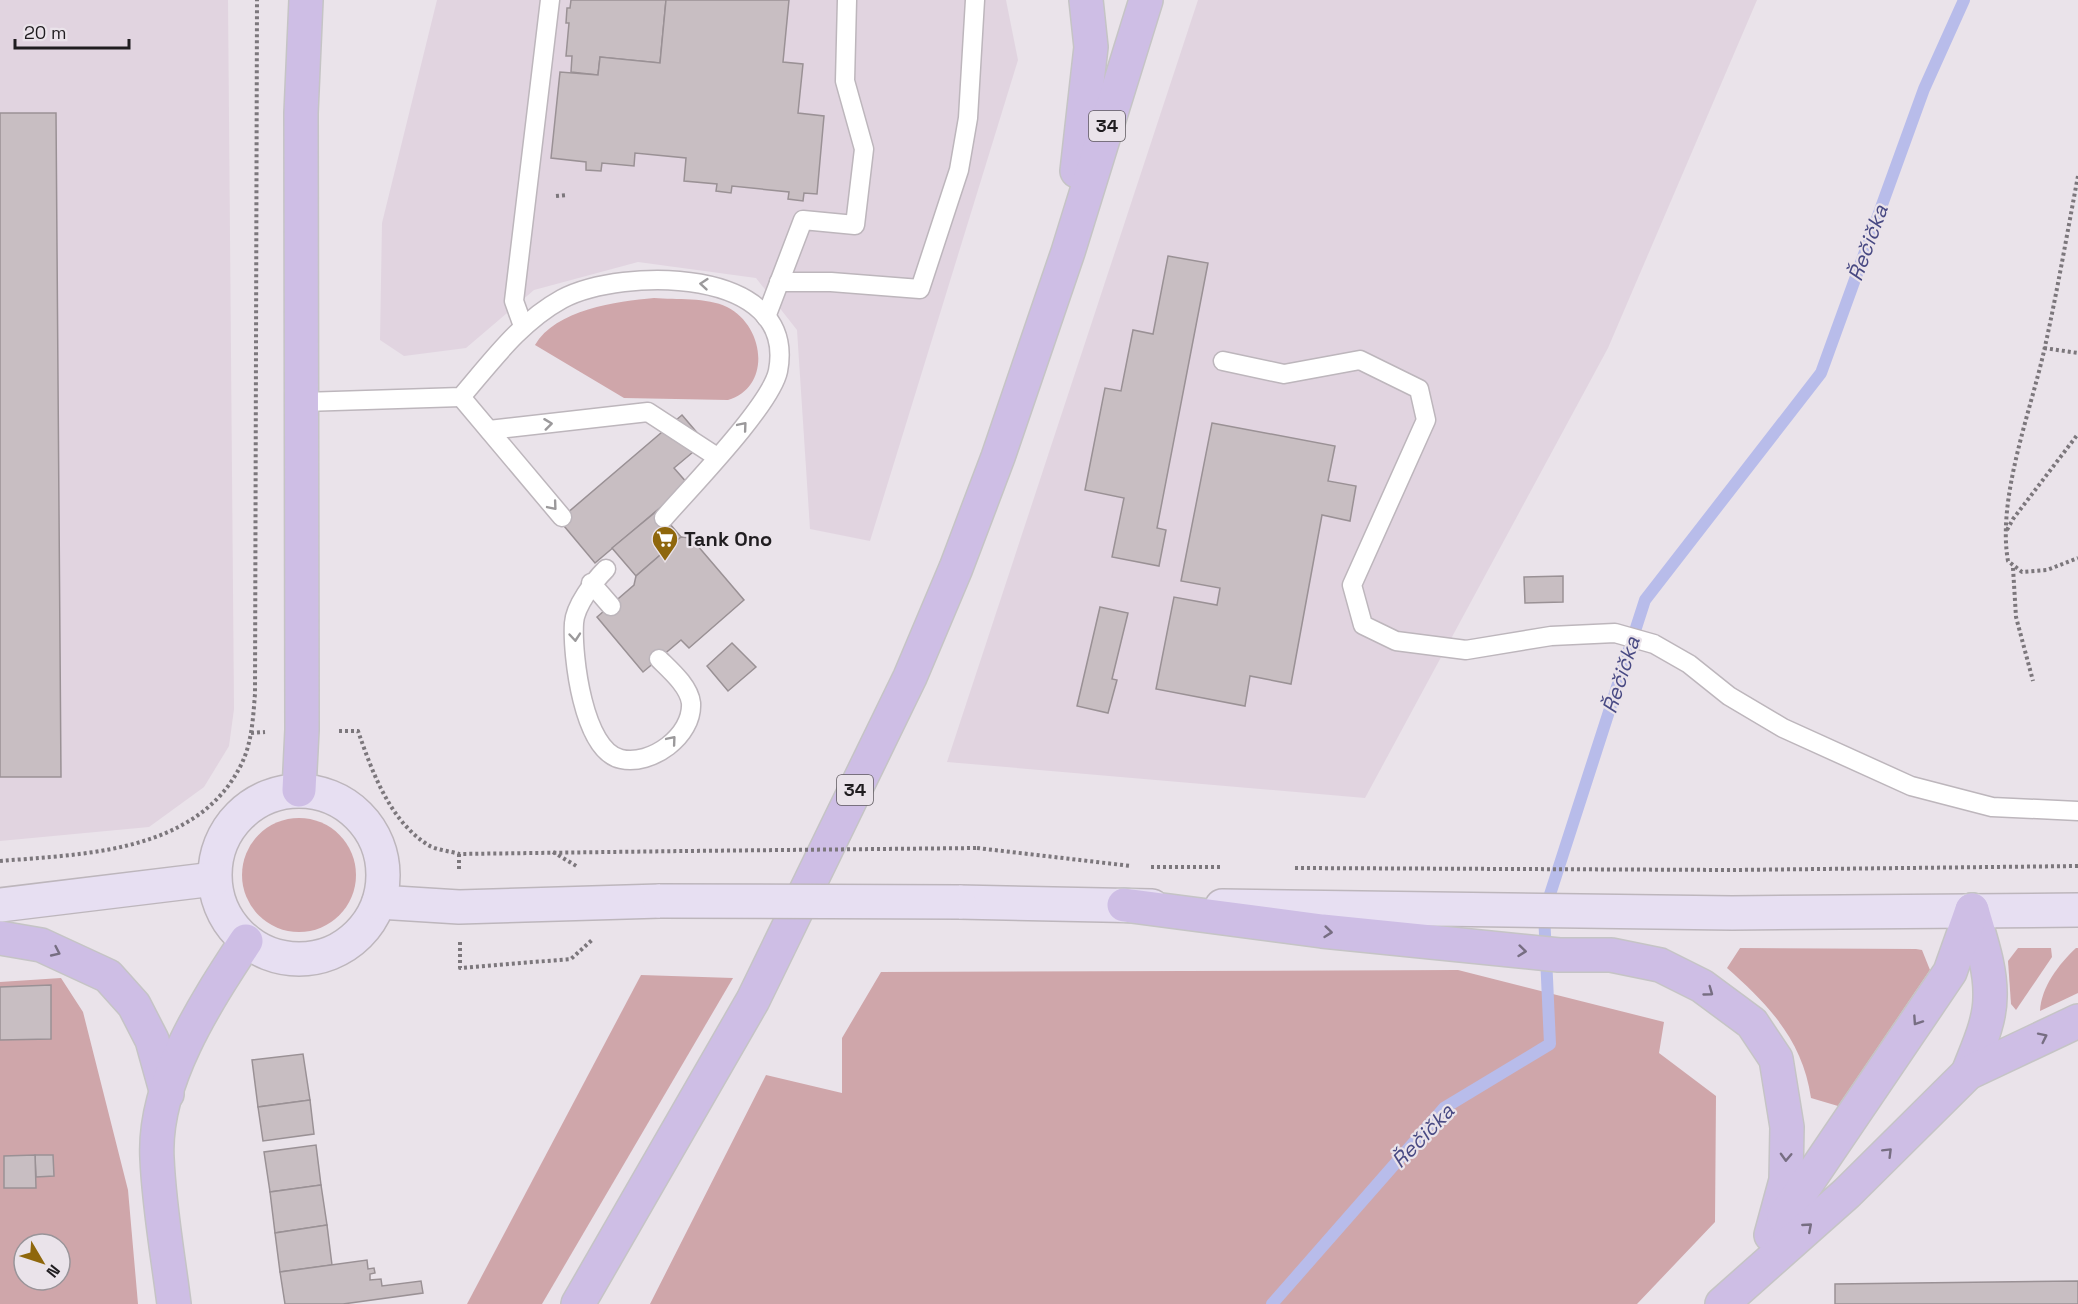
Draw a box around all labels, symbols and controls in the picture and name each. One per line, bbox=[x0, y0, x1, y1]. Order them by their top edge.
scale bar bbox=[15, 12, 129, 50]
text: 20 m bbox=[24, 21, 67, 44]
road number: 34 bbox=[1089, 111, 1125, 141]
water label: Řečička bbox=[1841, 200, 1894, 285]
one-way arrow bbox=[699, 278, 708, 291]
one-way arrow bbox=[543, 418, 552, 430]
one-way arrow bbox=[736, 422, 747, 433]
one-way arrow bbox=[545, 499, 556, 510]
supermarket icon: Tank Ono bbox=[650, 524, 680, 562]
place label: Tank Ono bbox=[684, 526, 772, 552]
water label: Řečička bbox=[1595, 632, 1646, 717]
one-way arrow bbox=[568, 633, 581, 642]
one-way arrow bbox=[665, 737, 676, 747]
road number: 34 bbox=[837, 775, 873, 805]
one-way arrow bbox=[1323, 925, 1333, 937]
one-way arrow bbox=[1517, 944, 1527, 957]
one-way arrow bbox=[50, 945, 61, 957]
one-way arrow bbox=[1702, 984, 1713, 995]
one-way arrow bbox=[1913, 1014, 1924, 1025]
one-way arrow bbox=[2037, 1033, 2048, 1045]
water label: Řečička bbox=[1385, 1097, 1460, 1173]
one-way arrow bbox=[1881, 1148, 1892, 1159]
one-way arrow bbox=[1780, 1152, 1793, 1161]
one-way arrow bbox=[1801, 1223, 1812, 1234]
north arrow bbox=[12, 1232, 72, 1292]
text: N bbox=[42, 1260, 65, 1282]

